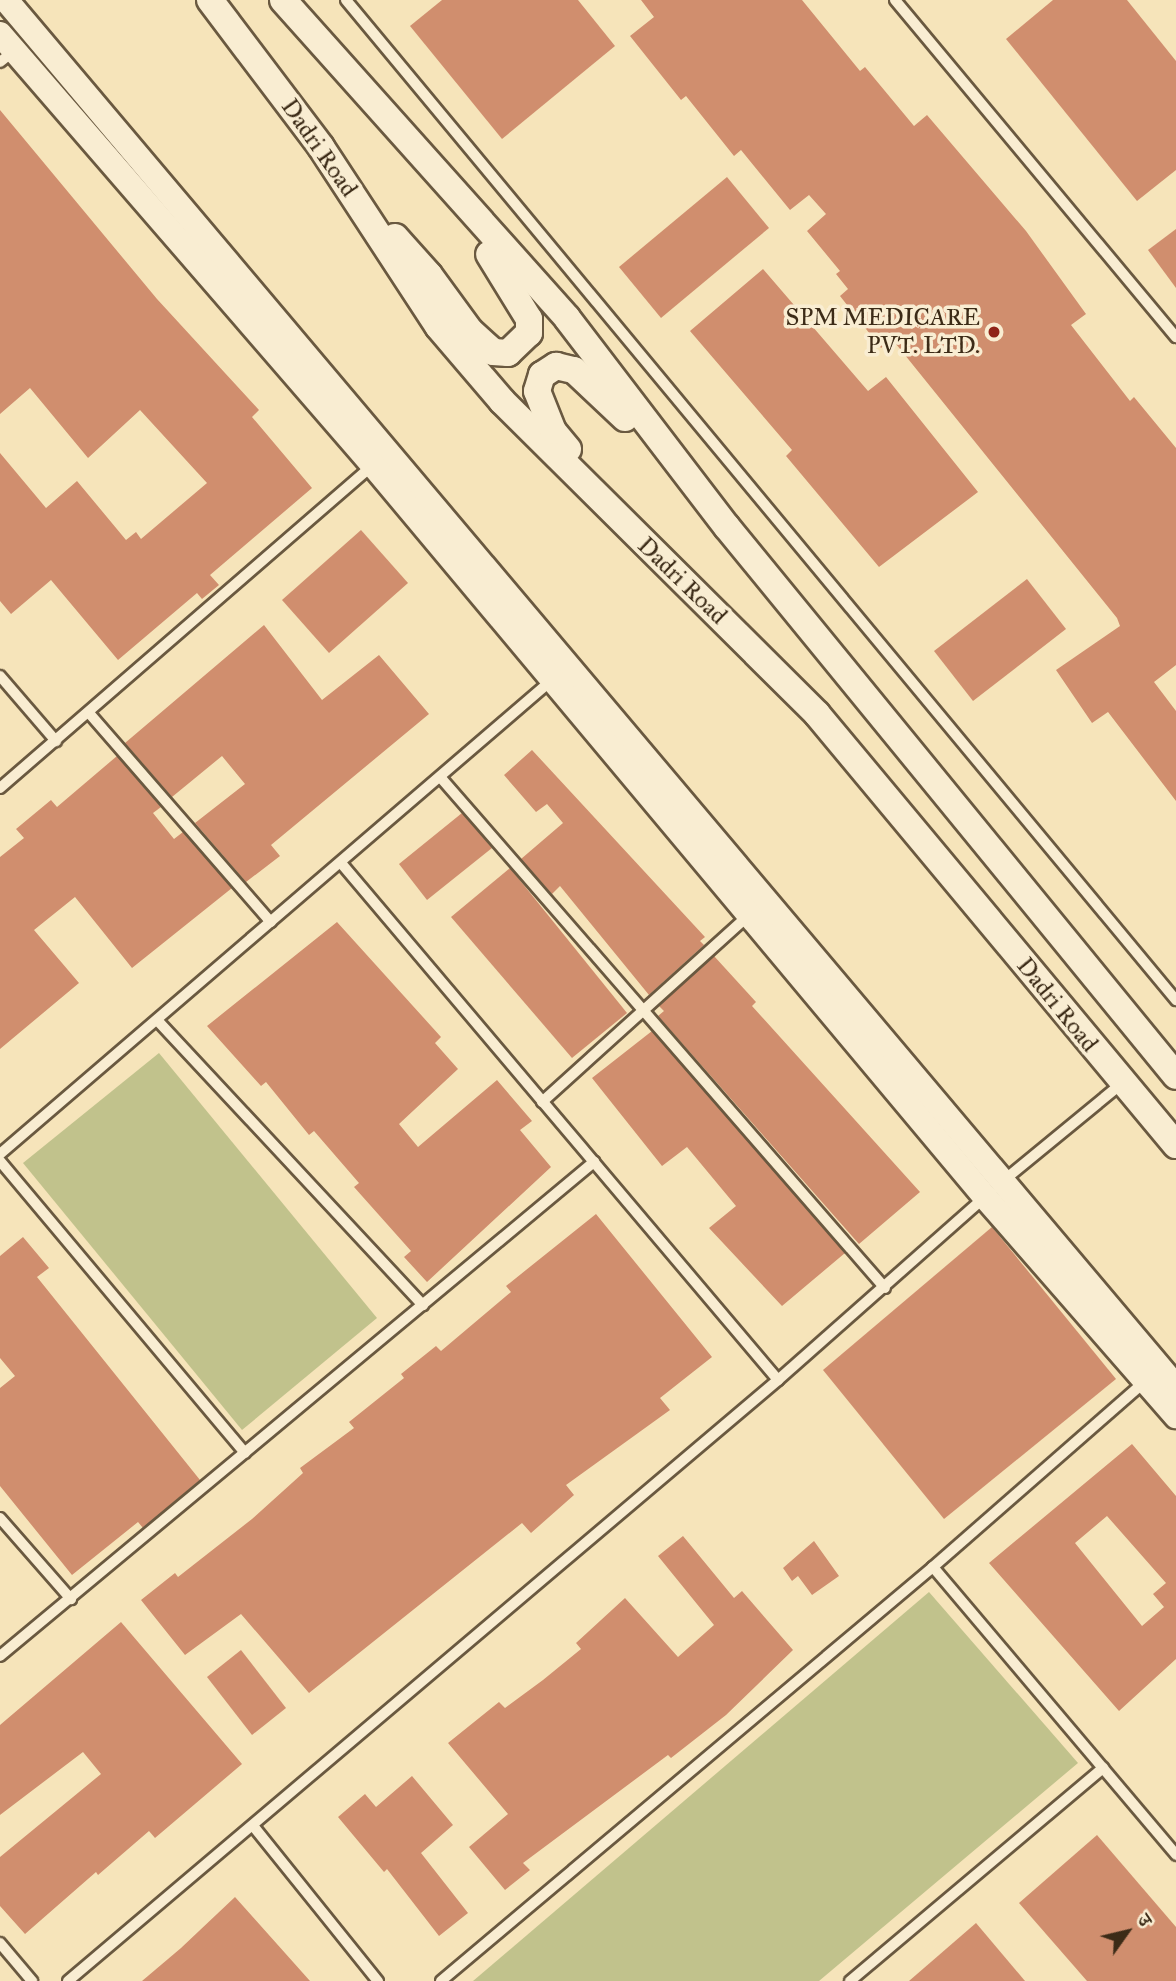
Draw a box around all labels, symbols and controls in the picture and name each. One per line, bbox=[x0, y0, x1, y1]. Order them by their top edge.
street label: Dadri Road bbox=[275, 93, 363, 203]
place label: SPM MEDICARE PVT. LTD. bbox=[786, 304, 980, 360]
marker: SPM MEDICARE PVT. LTD. bbox=[986, 324, 1002, 340]
street label: Dadri Road bbox=[631, 531, 733, 631]
street label: Dadri Road bbox=[1010, 952, 1104, 1058]
north arrow bbox=[1092, 1897, 1162, 1967]
text: उ bbox=[1133, 1910, 1157, 1930]

